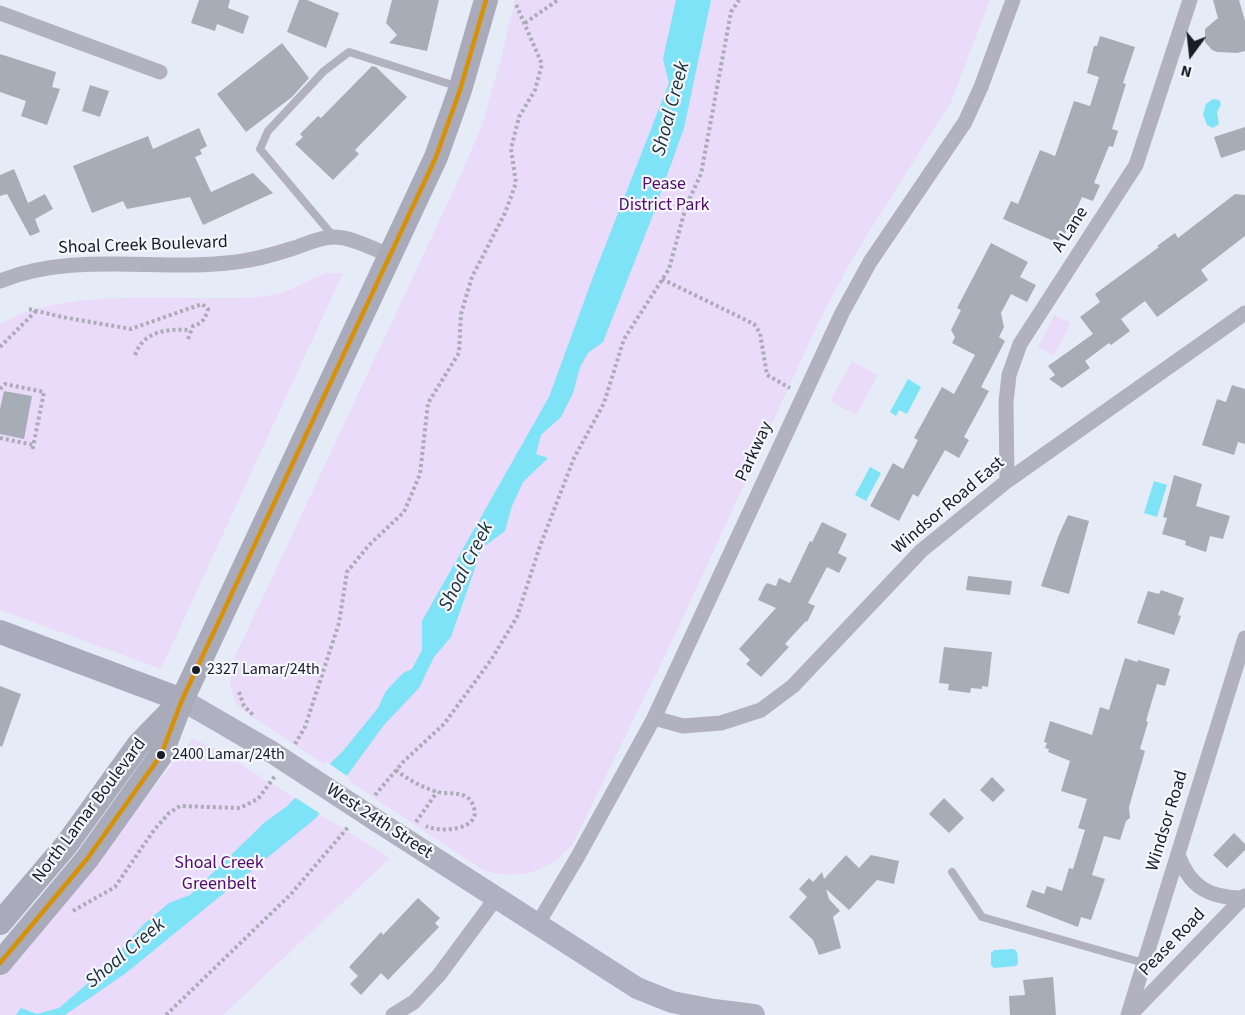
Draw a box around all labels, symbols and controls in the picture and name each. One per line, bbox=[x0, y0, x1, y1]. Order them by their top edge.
north arrow bbox=[1161, 24, 1221, 84]
water label: Shoal Creek bbox=[648, 59, 696, 159]
text: N bbox=[1178, 59, 1194, 83]
park label: Pease District Park bbox=[619, 174, 709, 216]
street label: A Lane bbox=[1048, 203, 1094, 257]
street label: Shoal Creek Boulevard bbox=[58, 232, 228, 260]
street label: Parkway bbox=[732, 418, 778, 486]
street label: Windsor Road East bbox=[889, 453, 1009, 559]
water label: Shoal Creek bbox=[434, 518, 500, 616]
place label: 2327 Lamar/24th bbox=[207, 660, 320, 680]
marker: 2327 Lamar/24th bbox=[190, 664, 202, 676]
street label: North Lamar Boulevard bbox=[29, 734, 151, 888]
place label: 2400 Lamar/24th bbox=[172, 745, 285, 765]
marker: 2400 Lamar/24th bbox=[155, 749, 167, 761]
street label: Windsor Road bbox=[1142, 768, 1194, 874]
street label: West 24th Street bbox=[322, 780, 436, 864]
park label: Shoal Creek Greenbelt bbox=[174, 853, 264, 896]
street label: Pease Road bbox=[1135, 904, 1211, 982]
water label: Shoal Creek bbox=[81, 914, 171, 994]

